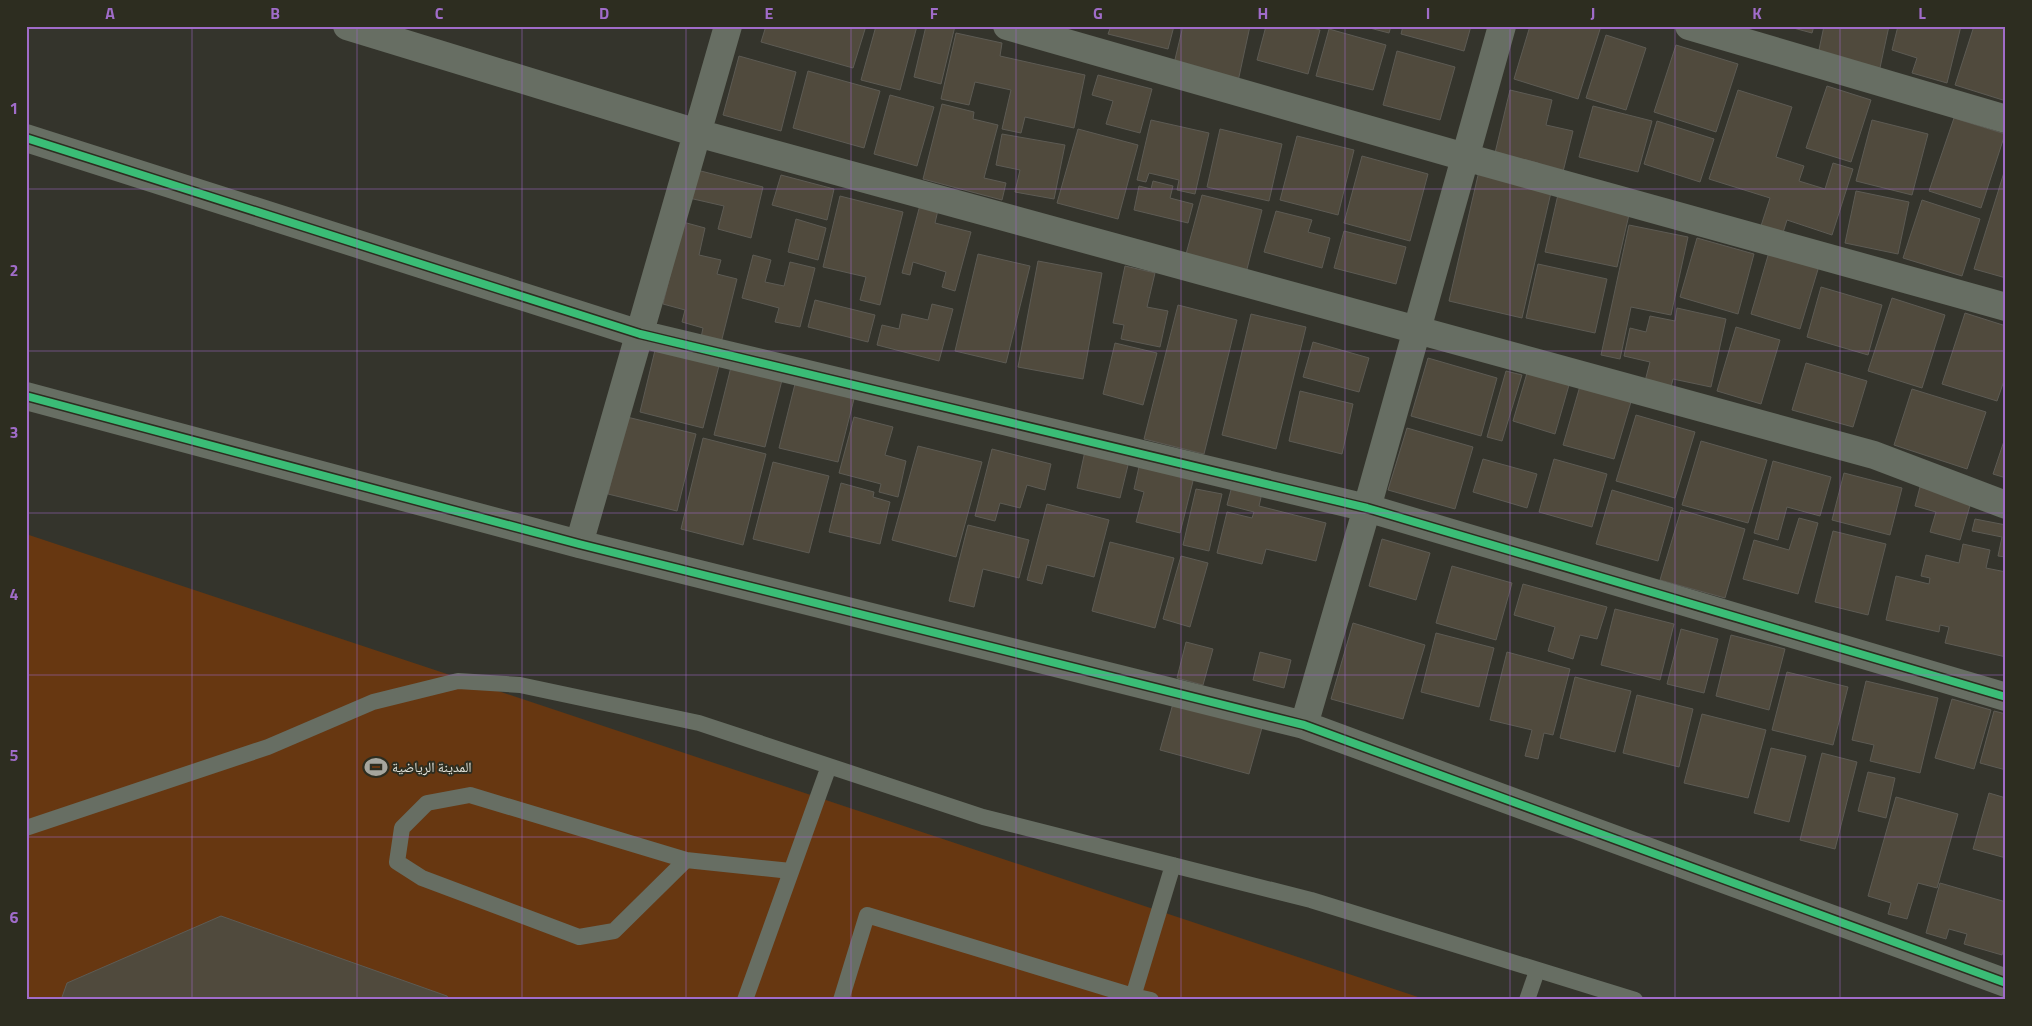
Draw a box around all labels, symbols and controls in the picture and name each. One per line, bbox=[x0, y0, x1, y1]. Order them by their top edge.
text: A bbox=[105, 1, 115, 25]
text: B bbox=[270, 1, 280, 25]
text: C bbox=[435, 1, 444, 25]
text: D bbox=[599, 1, 609, 25]
text: E bbox=[765, 1, 774, 25]
text: F bbox=[930, 1, 939, 25]
text: G bbox=[1093, 1, 1103, 25]
text: H bbox=[1258, 1, 1268, 25]
text: I bbox=[1426, 1, 1430, 25]
text: J bbox=[1591, 1, 1595, 25]
text: K bbox=[1752, 1, 1762, 25]
text: L bbox=[1918, 1, 1926, 25]
text: 1 bbox=[10, 96, 18, 120]
text: 2 bbox=[10, 258, 18, 282]
text: 3 bbox=[10, 420, 18, 444]
text: 4 bbox=[10, 582, 19, 606]
text: 5 bbox=[10, 743, 19, 767]
sports icon: المدينة الرياضية bbox=[363, 754, 389, 780]
place label: المدينة الرياضية bbox=[392, 756, 472, 777]
text: 6 bbox=[10, 905, 19, 929]

